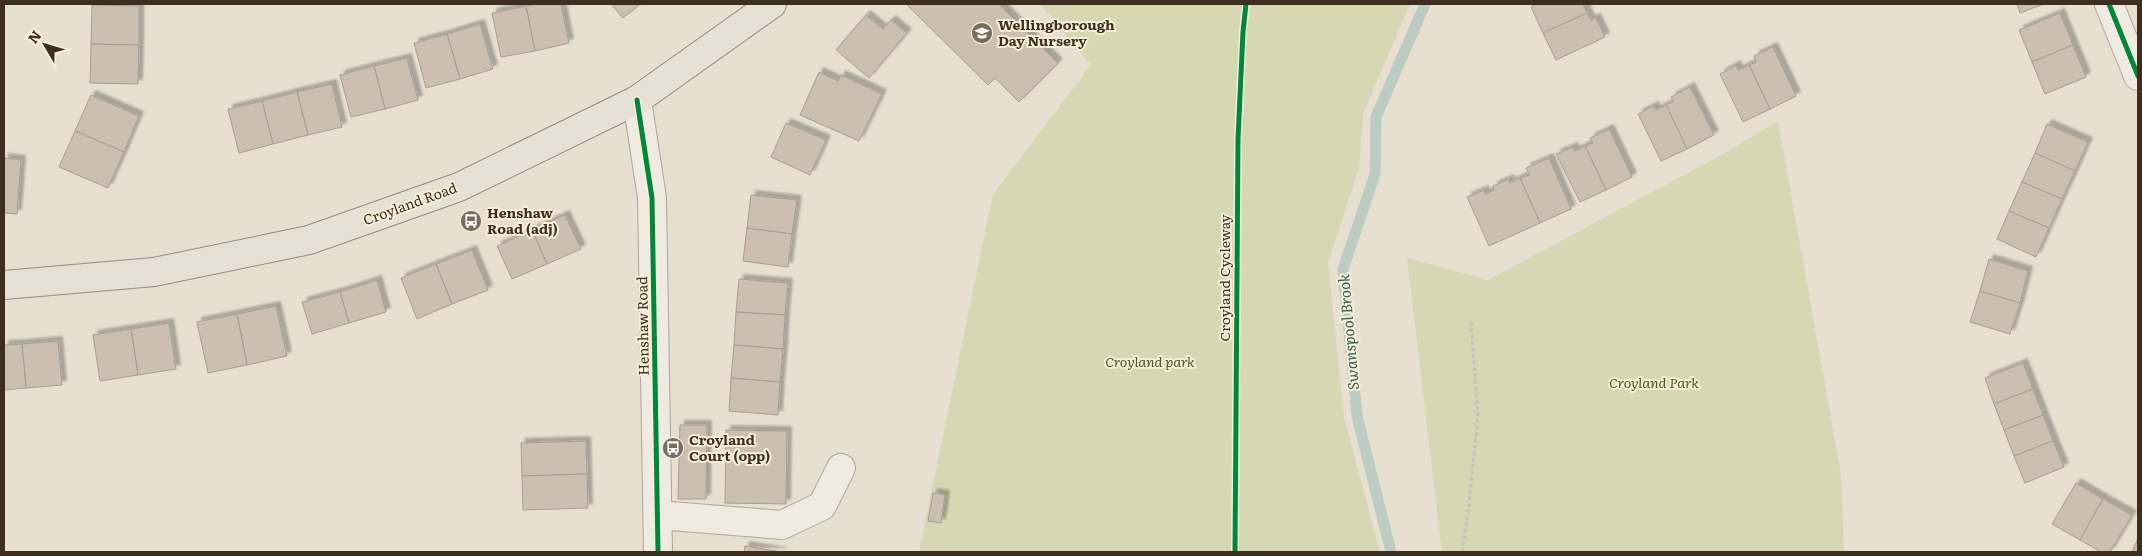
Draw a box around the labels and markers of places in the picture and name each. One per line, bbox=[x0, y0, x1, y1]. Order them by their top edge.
place label: Wellingborough Day Nursery bbox=[998, 14, 1115, 50]
school or university icon: Wellingborough Day Nursery bbox=[970, 21, 994, 45]
place label: Henshaw Road (adj) bbox=[487, 202, 558, 238]
bus stop icon: Henshaw Road (adj) bbox=[459, 209, 483, 233]
place label: Croyland Court (opp) bbox=[689, 429, 770, 465]
bus stop icon: Croyland Court (opp) bbox=[661, 436, 685, 460]

